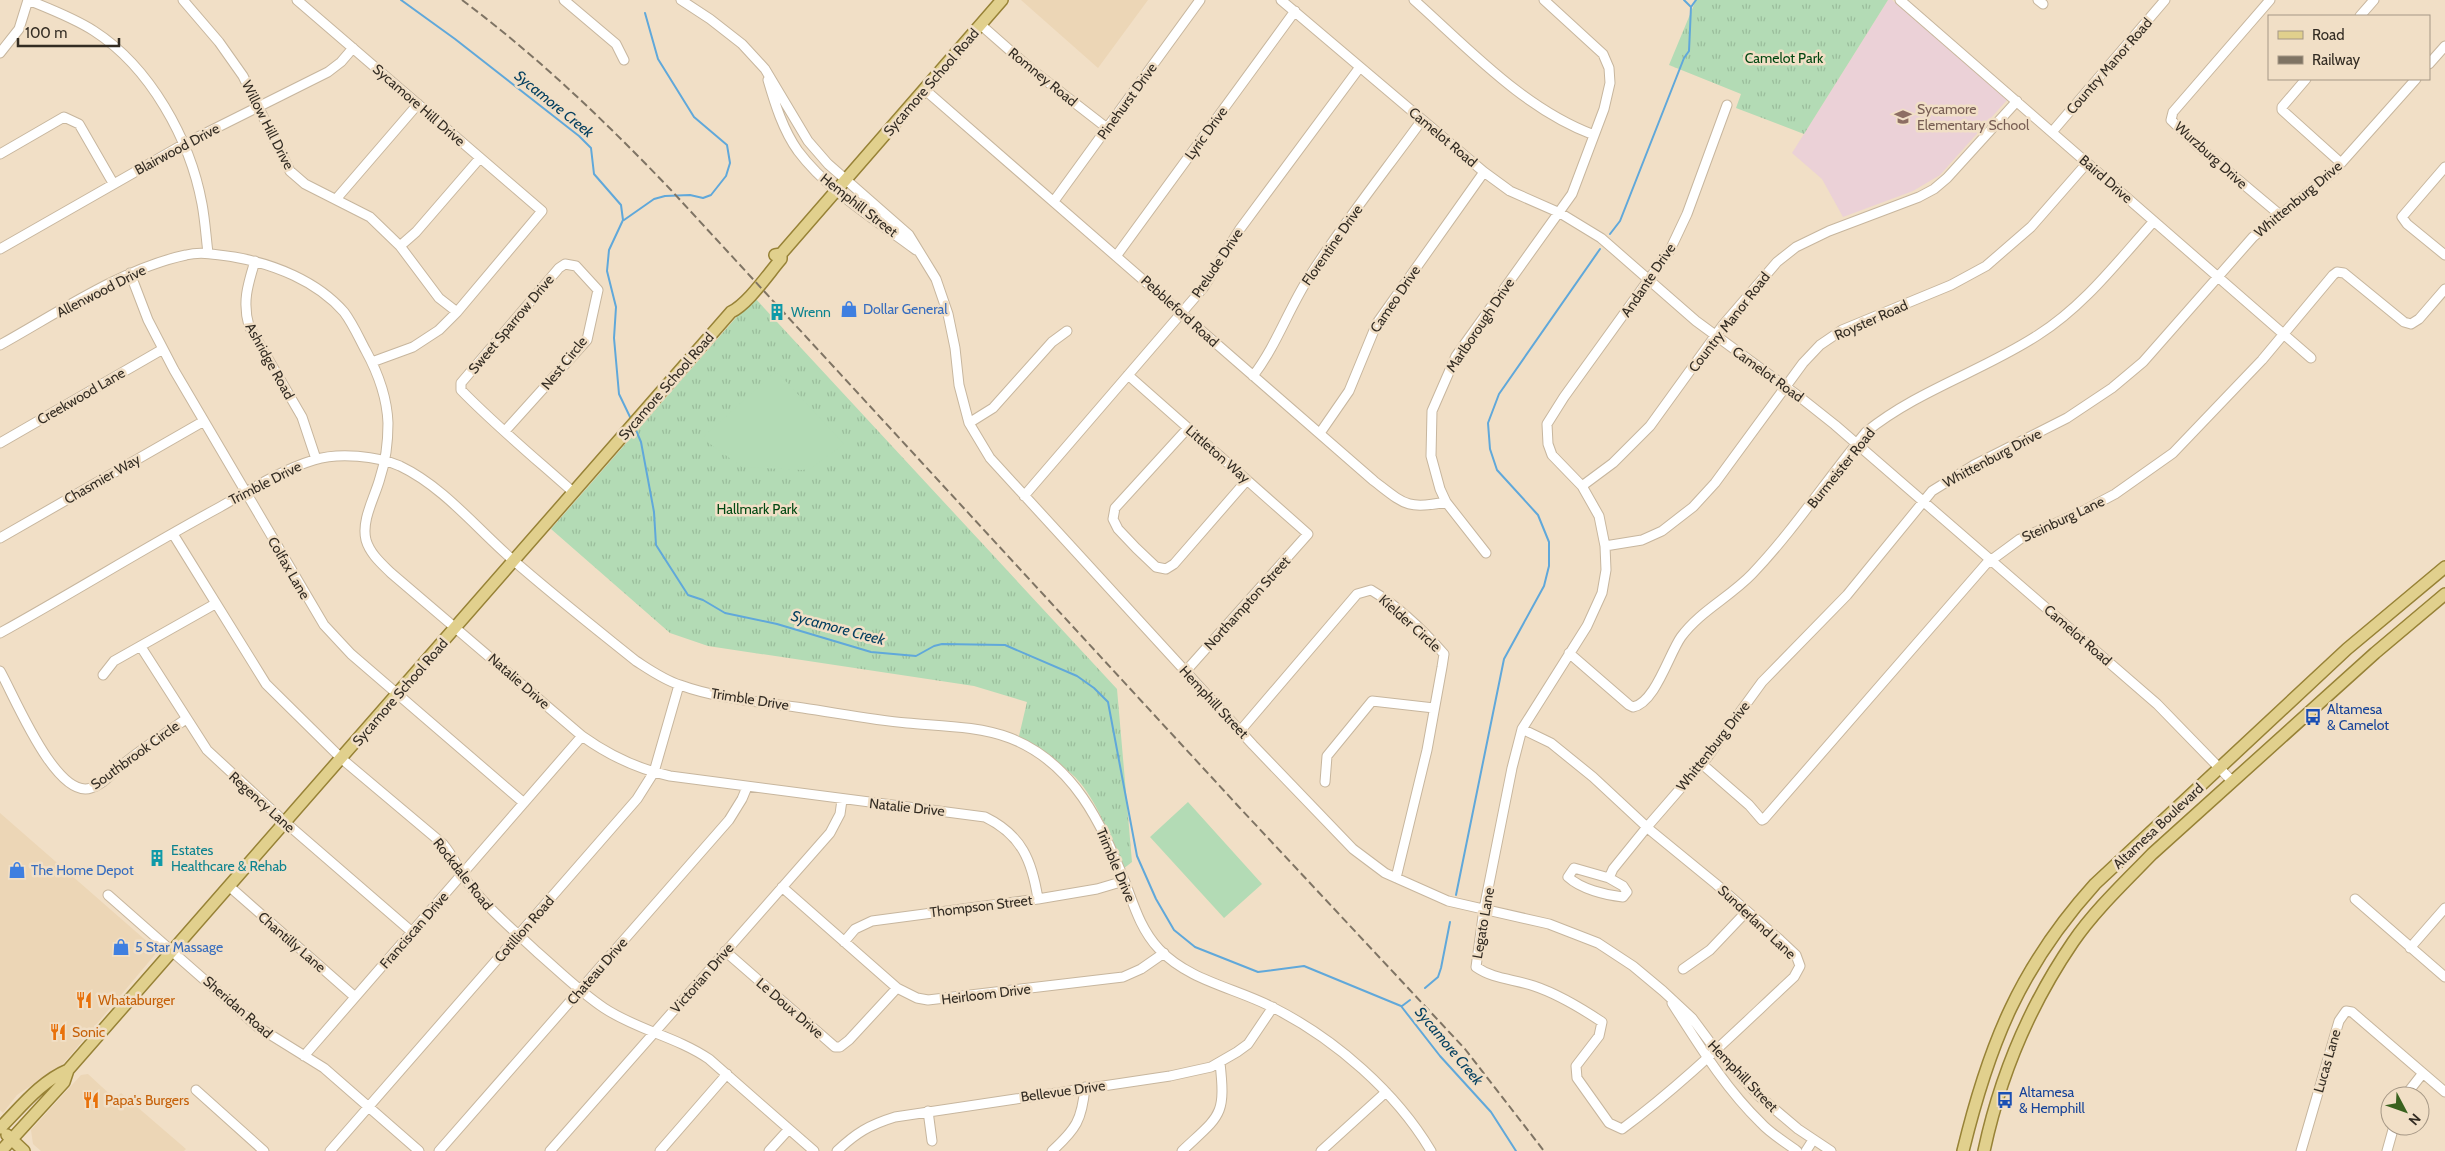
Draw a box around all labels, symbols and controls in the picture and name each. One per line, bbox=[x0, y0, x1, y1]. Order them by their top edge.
street label: Country Manor Road bbox=[2062, 14, 2156, 118]
scale bar bbox=[18, 15, 119, 47]
legend bbox=[2268, 15, 2430, 80]
text: 100 m bbox=[25, 24, 67, 42]
street label: Sycamore School Road bbox=[879, 24, 983, 140]
text: Road bbox=[2312, 26, 2345, 44]
street label: Romney Road bbox=[1005, 44, 1081, 110]
park label: Camelot Park bbox=[1745, 49, 1824, 67]
text: Railway bbox=[2312, 51, 2361, 69]
street label: Pinehurst Drive bbox=[1093, 59, 1161, 143]
street label: Sycamore Hill Drive bbox=[369, 60, 469, 150]
water label: Sycamore Creek bbox=[511, 67, 598, 142]
street label: Willow Hill Drive bbox=[238, 77, 298, 173]
place label: Sycamore Elementary School bbox=[1917, 100, 2030, 134]
street label: Lyric Drive bbox=[1181, 103, 1231, 163]
street label: Camelot Road bbox=[1405, 103, 1481, 171]
school or university icon: Sycamore Elementary School bbox=[1893, 107, 1913, 127]
street label: Wurzburg Drive bbox=[2171, 117, 2251, 193]
street label: Blairwood Drive bbox=[131, 119, 223, 179]
street label: Baird Drive bbox=[2076, 151, 2136, 207]
street label: Whittenburg Drive bbox=[2250, 157, 2346, 241]
street label: Hemphill Street bbox=[817, 169, 901, 241]
street label: Florentine Drive bbox=[1297, 201, 1367, 289]
street label: Prelude Drive bbox=[1187, 225, 1247, 301]
street label: Andante Drive bbox=[1617, 240, 1679, 320]
street label: Allenwood Drive bbox=[53, 261, 149, 321]
street label: Cameo Drive bbox=[1366, 262, 1424, 336]
street label: Country Manor Road bbox=[1684, 268, 1774, 376]
street label: Sweet Sparrow Drive bbox=[464, 271, 558, 377]
street label: Pebbleford Road bbox=[1137, 271, 1223, 351]
street label: Marlborough Drive bbox=[1442, 275, 1518, 375]
street label: Royster Road bbox=[1832, 296, 1910, 344]
shop icon: Dollar General bbox=[839, 299, 859, 319]
place label: Dollar General bbox=[863, 300, 948, 318]
building icon: Wrenn bbox=[767, 302, 787, 322]
place label: Wrenn bbox=[791, 303, 831, 321]
street label: Ashridge Road bbox=[242, 320, 298, 402]
street label: Sycamore School Road bbox=[614, 328, 718, 444]
street label: Nest Circle bbox=[537, 333, 591, 393]
street label: Camelot Road bbox=[1729, 342, 1807, 406]
street label: Creekwood Lane bbox=[34, 364, 128, 428]
street label: Littleton Way bbox=[1182, 421, 1254, 487]
street label: Burmeister Road bbox=[1803, 424, 1879, 512]
street label: Whittenburg Drive bbox=[1940, 424, 2044, 492]
street label: Chasmier Way bbox=[61, 450, 143, 508]
street label: Trimble Drive bbox=[226, 457, 304, 509]
street label: Steinburg Lane bbox=[2019, 492, 2107, 546]
park label: Hallmark Park bbox=[716, 500, 798, 518]
street label: Colfax Lane bbox=[264, 534, 314, 602]
street label: Northampton Street bbox=[1200, 552, 1294, 654]
street label: Kielder Circle bbox=[1375, 590, 1445, 656]
street label: Camelot Road bbox=[2040, 601, 2116, 669]
water label: Sycamore Creek bbox=[789, 607, 887, 649]
street label: Sycamore School Road bbox=[348, 634, 452, 750]
street label: Natalie Drive bbox=[485, 649, 553, 713]
street label: Hemphill Street bbox=[1176, 662, 1253, 742]
street label: Trimble Drive bbox=[710, 684, 790, 714]
street label: Whittenburg Drive bbox=[1672, 697, 1754, 795]
place label: Altamesa & Camelot bbox=[2327, 700, 2389, 734]
bus stop icon: Altamesa & Camelot bbox=[2303, 707, 2323, 727]
street label: Southbrook Circle bbox=[87, 717, 183, 793]
street label: Regency Lane bbox=[225, 768, 299, 836]
street label: Altamesa Boulevard bbox=[2109, 779, 2207, 873]
street label: Natalie Drive bbox=[868, 794, 946, 820]
street label: Trimble Drive bbox=[1092, 825, 1140, 905]
street label: Rockdale Road bbox=[429, 834, 497, 914]
place label: Estates Healthcare & Rehab bbox=[171, 841, 287, 875]
building icon: Estates Healthcare & Rehab bbox=[147, 848, 167, 868]
shop icon: The Home Depot bbox=[7, 860, 27, 880]
place label: The Home Depot bbox=[31, 861, 134, 879]
street label: Sunderland Lane bbox=[1714, 881, 1800, 963]
street label: Legato Lane bbox=[1468, 886, 1498, 960]
street label: Franciscan Drive bbox=[376, 888, 452, 972]
street label: Thompson Street bbox=[929, 891, 1034, 921]
street label: Cotillion Road bbox=[490, 892, 558, 966]
street label: Chantilly Lane bbox=[254, 908, 330, 976]
street label: Chateau Drive bbox=[563, 934, 631, 1008]
shop icon: 5 Star Massage bbox=[111, 937, 131, 957]
place label: 5 Star Massage bbox=[135, 938, 223, 956]
street label: Victorian Drive bbox=[667, 939, 737, 1017]
street label: Sheridan Road bbox=[200, 972, 276, 1042]
street label: Le Doux Drive bbox=[753, 974, 827, 1042]
street label: Heirloom Drive bbox=[940, 980, 1032, 1008]
restaurant icon: Whataburger bbox=[74, 990, 94, 1010]
place label: Whataburger bbox=[98, 991, 175, 1009]
water label: Sycamore Creek bbox=[1411, 1003, 1487, 1089]
restaurant icon: Sonic bbox=[48, 1022, 68, 1042]
place label: Sonic bbox=[72, 1023, 105, 1041]
street label: Lucas Lane bbox=[2309, 1027, 2345, 1095]
street label: Hemphill Street bbox=[1704, 1036, 1782, 1116]
street label: Bellevue Drive bbox=[1020, 1076, 1106, 1106]
place label: Altamesa & Hemphill bbox=[2019, 1083, 2085, 1117]
north arrow bbox=[2380, 1086, 2430, 1136]
restaurant icon: Papa's Burgers bbox=[81, 1090, 101, 1110]
bus stop icon: Altamesa & Hemphill bbox=[1995, 1090, 2015, 1110]
place label: Papa's Burgers bbox=[105, 1091, 189, 1109]
text: N bbox=[2405, 1110, 2425, 1129]

